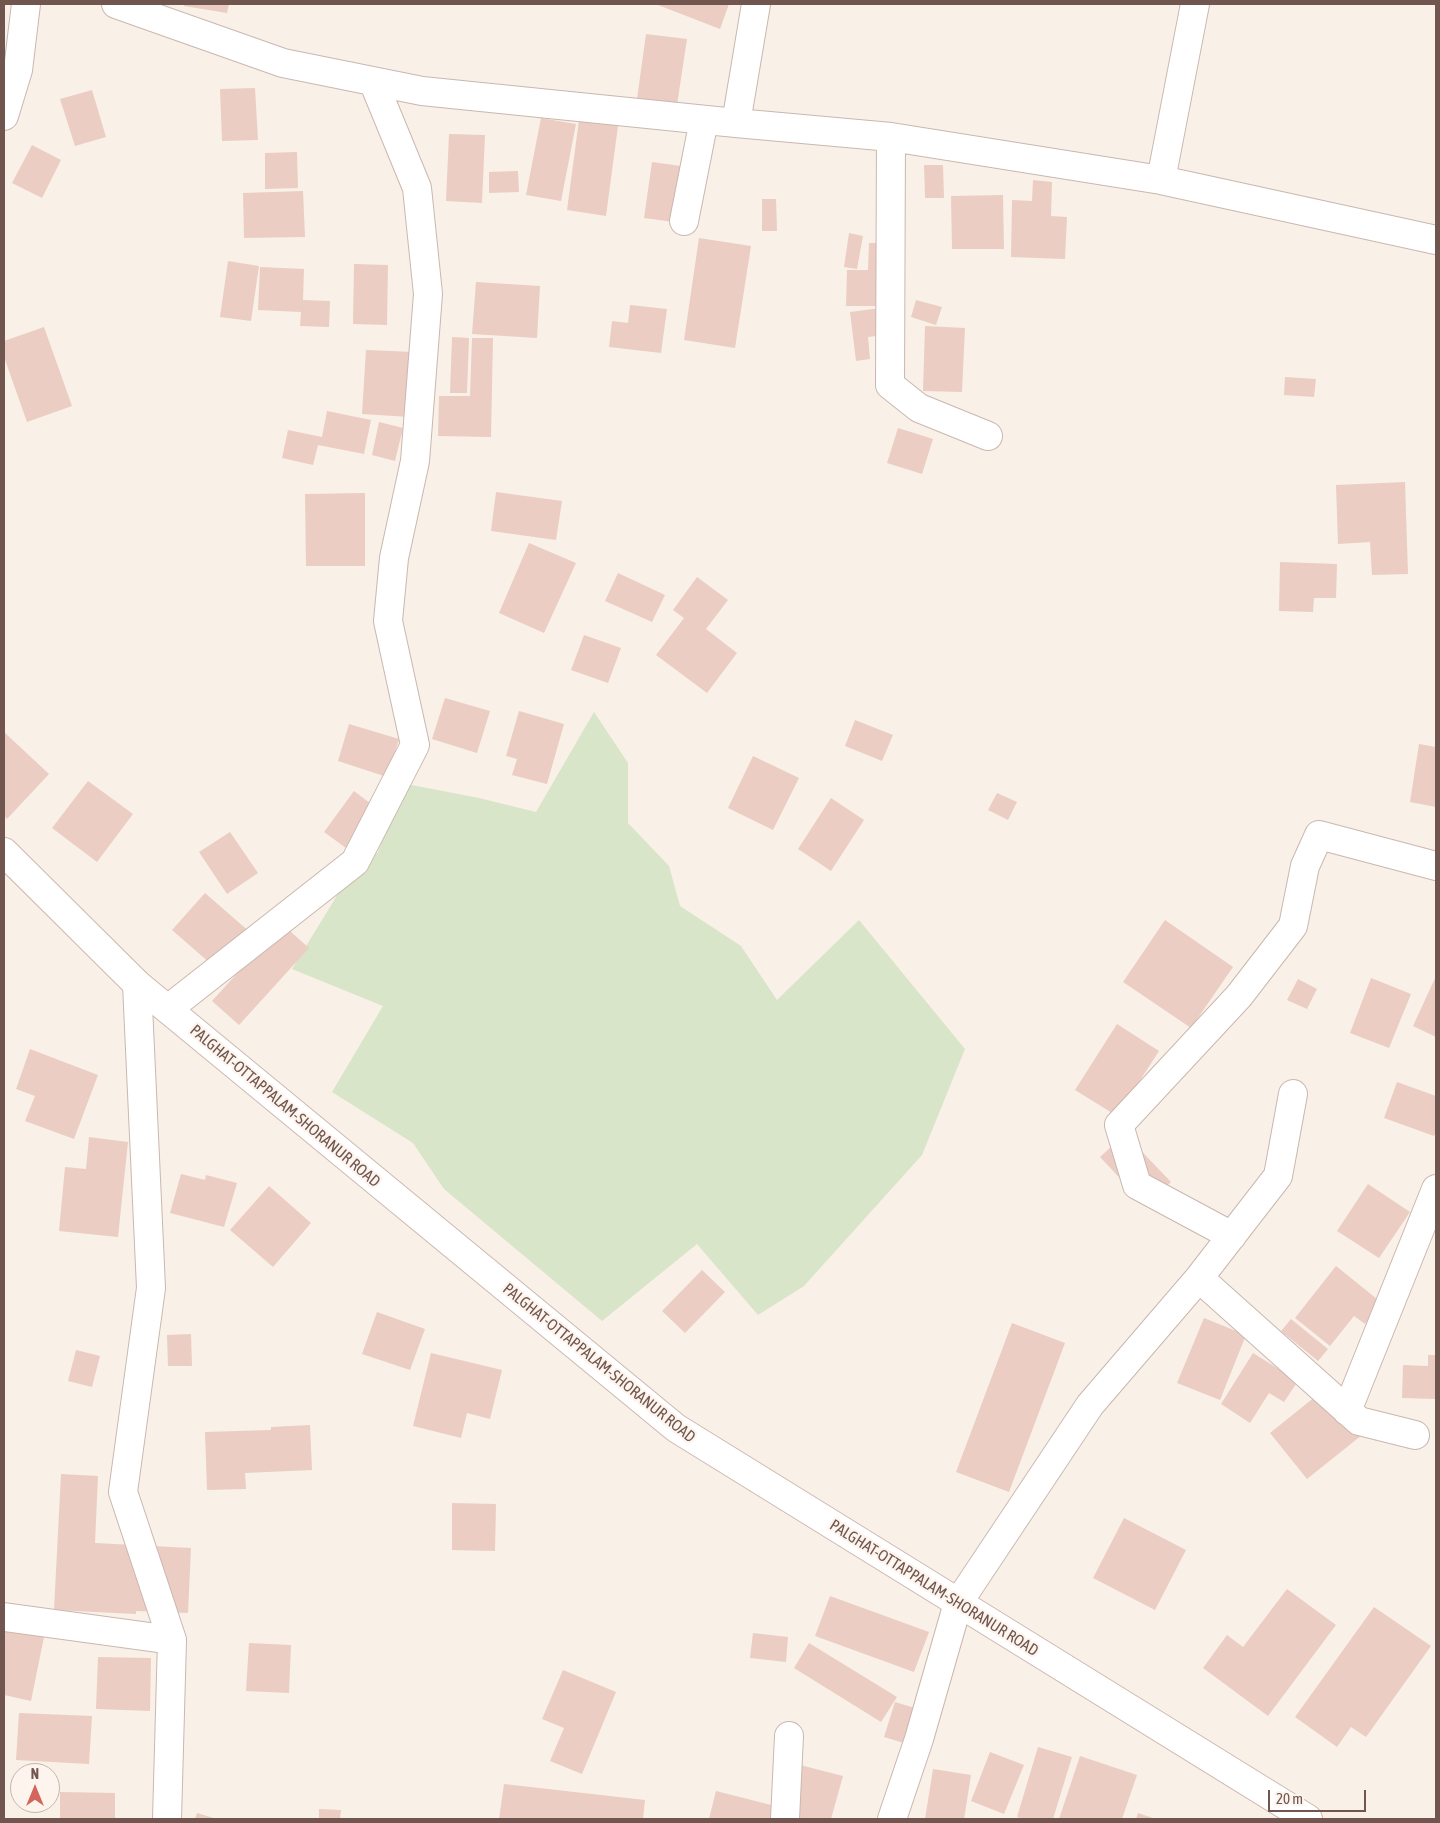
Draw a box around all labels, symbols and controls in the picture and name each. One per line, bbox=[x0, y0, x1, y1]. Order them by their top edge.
street label: PALGHAT-OTTAPPALAM-SHORANUR ROAD bbox=[186, 1021, 384, 1191]
street label: PALGHAT-OTTAPPALAM-SHORANUR ROAD bbox=[499, 1279, 699, 1447]
street label: PALGHAT-OTTAPPALAM-SHORANUR ROAD bbox=[826, 1516, 1042, 1660]
north arrow bbox=[10, 1763, 60, 1813]
text: N bbox=[31, 1766, 39, 1782]
scale bar bbox=[1270, 1780, 1368, 1812]
text: 20 m bbox=[1276, 1790, 1303, 1807]

